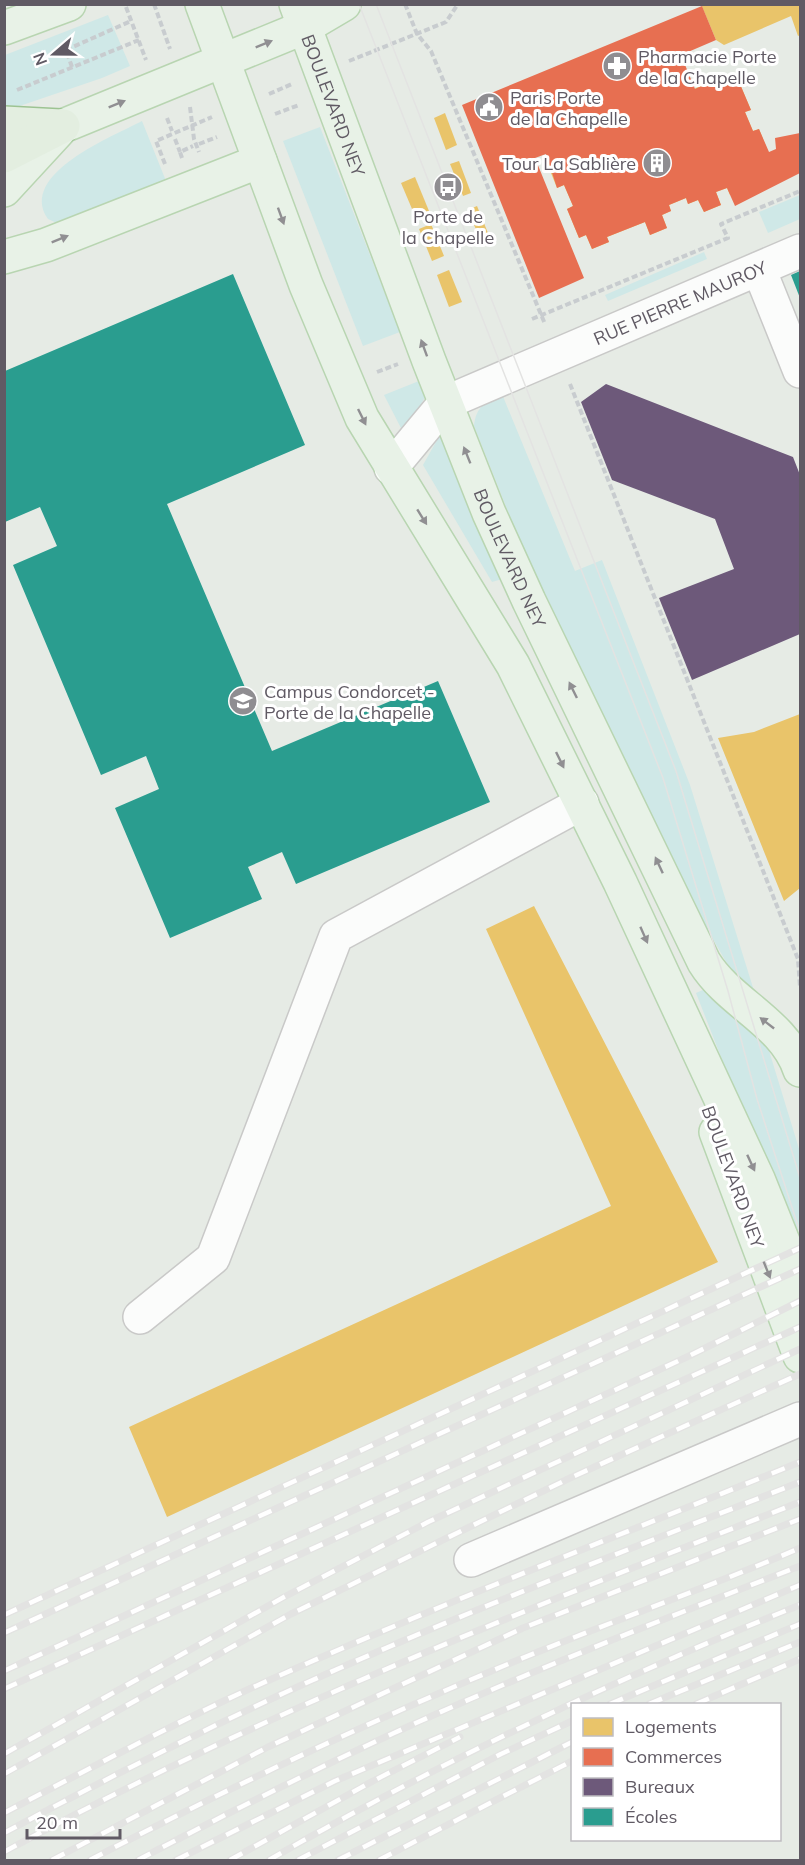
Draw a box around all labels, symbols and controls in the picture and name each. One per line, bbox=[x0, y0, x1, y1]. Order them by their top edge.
north arrow bbox=[24, 24, 84, 84]
street label: BOULEVARD NEY bbox=[297, 31, 371, 180]
one-way arrow bbox=[255, 39, 273, 48]
place label: Pharmacie Porte de la Chapelle bbox=[638, 45, 777, 89]
text: N bbox=[28, 50, 51, 68]
pharmacy icon: Pharmacie Porte de la Chapelle bbox=[601, 50, 633, 82]
place label: Paris Porte de la Chapelle bbox=[510, 86, 628, 130]
public building icon: Paris Porte de la Chapelle bbox=[473, 91, 505, 123]
one-way arrow bbox=[108, 99, 126, 108]
building icon: Tour La Sablière bbox=[641, 147, 673, 179]
place label: Tour La Sablière bbox=[502, 152, 636, 175]
bus stop icon: Porte de la Chapelle bbox=[432, 171, 464, 203]
place label: Porte de la Chapelle bbox=[402, 205, 494, 249]
one-way arrow bbox=[276, 207, 286, 225]
one-way arrow bbox=[51, 234, 69, 243]
street label: RUE PIERRE MAUROY bbox=[590, 255, 771, 350]
one-way arrow bbox=[419, 339, 429, 357]
one-way arrow bbox=[357, 409, 367, 426]
one-way arrow bbox=[461, 446, 471, 464]
street label: BOULEVARD NEY bbox=[469, 485, 552, 632]
one-way arrow bbox=[416, 509, 427, 526]
place label: Campus Condorcet - Porte de la Chapelle bbox=[264, 680, 435, 724]
one-way arrow bbox=[568, 682, 578, 699]
school or university icon: Campus Condorcet - Porte de la Chapelle bbox=[227, 685, 259, 717]
one-way arrow bbox=[555, 751, 565, 768]
one-way arrow bbox=[654, 857, 663, 874]
one-way arrow bbox=[640, 927, 649, 944]
one-way arrow bbox=[759, 1018, 774, 1030]
street label: BOULEVARD NEY bbox=[697, 1103, 770, 1252]
one-way arrow bbox=[746, 1155, 755, 1172]
one-way arrow bbox=[762, 1261, 772, 1279]
legend bbox=[571, 1703, 781, 1841]
text: Logements bbox=[625, 1715, 717, 1738]
text: Commerces bbox=[625, 1745, 722, 1768]
text: Bureaux bbox=[625, 1775, 695, 1798]
scale bar bbox=[27, 1802, 120, 1840]
text: Écoles bbox=[625, 1805, 678, 1828]
text: 20 m bbox=[36, 1811, 78, 1834]

